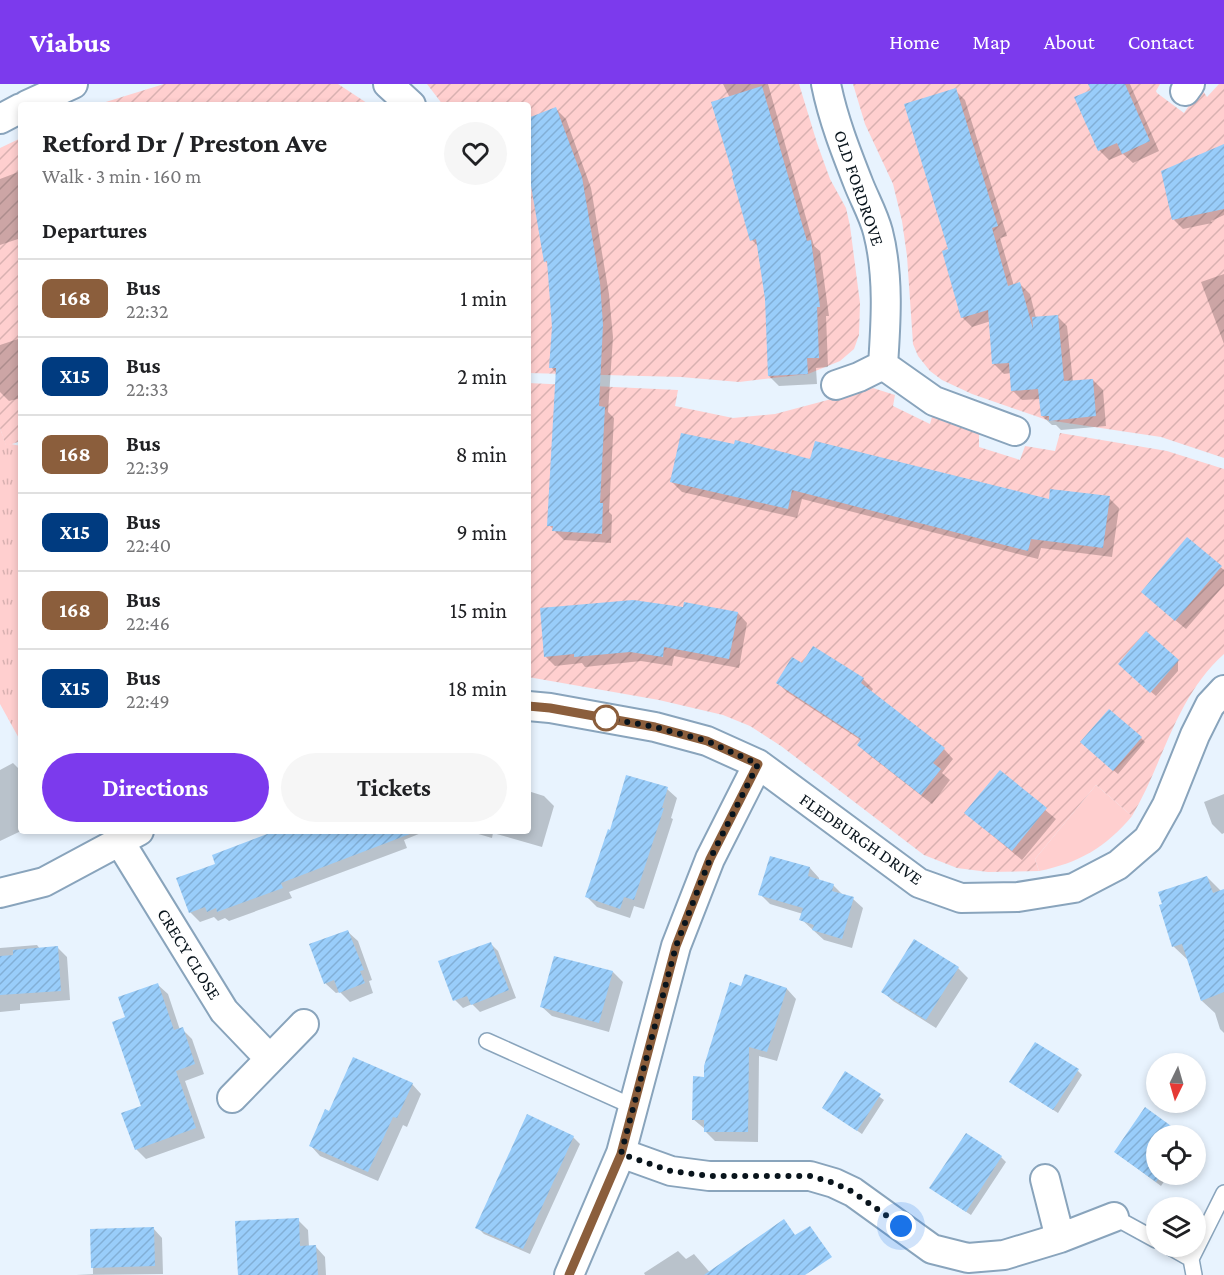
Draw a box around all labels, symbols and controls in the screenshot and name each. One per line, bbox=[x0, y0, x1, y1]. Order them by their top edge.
text: Viabus bbox=[30, 27, 110, 58]
text: Home bbox=[889, 30, 939, 54]
text: Map bbox=[972, 30, 1011, 54]
text: About bbox=[1044, 30, 1095, 54]
text: Contact bbox=[1128, 30, 1194, 54]
button: heart bbox=[444, 122, 507, 185]
text: Retford Dr / Preston Ave bbox=[42, 127, 327, 158]
street label: OLD FORDROVE bbox=[830, 128, 888, 249]
text: Walk · 3 min · 160 m bbox=[42, 165, 201, 187]
text: Departures bbox=[42, 218, 147, 243]
text: Bus bbox=[126, 275, 160, 300]
text: 168 bbox=[59, 286, 91, 310]
text: 1 min bbox=[460, 286, 507, 311]
text: 22:32 bbox=[126, 300, 168, 322]
text: Bus bbox=[126, 353, 160, 378]
text: X15 bbox=[60, 364, 90, 388]
text: 2 min bbox=[457, 364, 507, 389]
text: 22:33 bbox=[126, 378, 168, 400]
text: Bus bbox=[126, 431, 160, 456]
text: 168 bbox=[59, 442, 91, 466]
text: 8 min bbox=[456, 442, 507, 467]
text: 22:39 bbox=[126, 456, 169, 478]
text: Bus bbox=[126, 509, 160, 534]
text: X15 bbox=[60, 520, 90, 544]
text: 9 min bbox=[456, 520, 507, 545]
text: 22:40 bbox=[126, 534, 171, 556]
text: Bus bbox=[126, 587, 160, 612]
text: 168 bbox=[59, 598, 91, 622]
text: 15 min bbox=[450, 598, 507, 623]
text: 22:46 bbox=[126, 612, 170, 634]
text: Bus bbox=[126, 665, 160, 690]
text: X15 bbox=[60, 676, 90, 700]
text: 18 min bbox=[448, 676, 507, 701]
text: 22:49 bbox=[126, 690, 170, 712]
unlabelled marker bbox=[593, 705, 619, 731]
button: Directions bbox=[42, 753, 269, 822]
button: Tickets bbox=[281, 753, 507, 822]
street label: FLEDBURGH DRIVE bbox=[796, 789, 926, 889]
street label: CRECY CLOSE bbox=[153, 905, 225, 1003]
north arrow bbox=[1146, 1053, 1206, 1113]
map controls bbox=[1146, 1053, 1206, 1257]
button: locate bbox=[1146, 1125, 1206, 1185]
button: layers bbox=[1146, 1197, 1206, 1257]
your location bbox=[886, 1211, 916, 1241]

